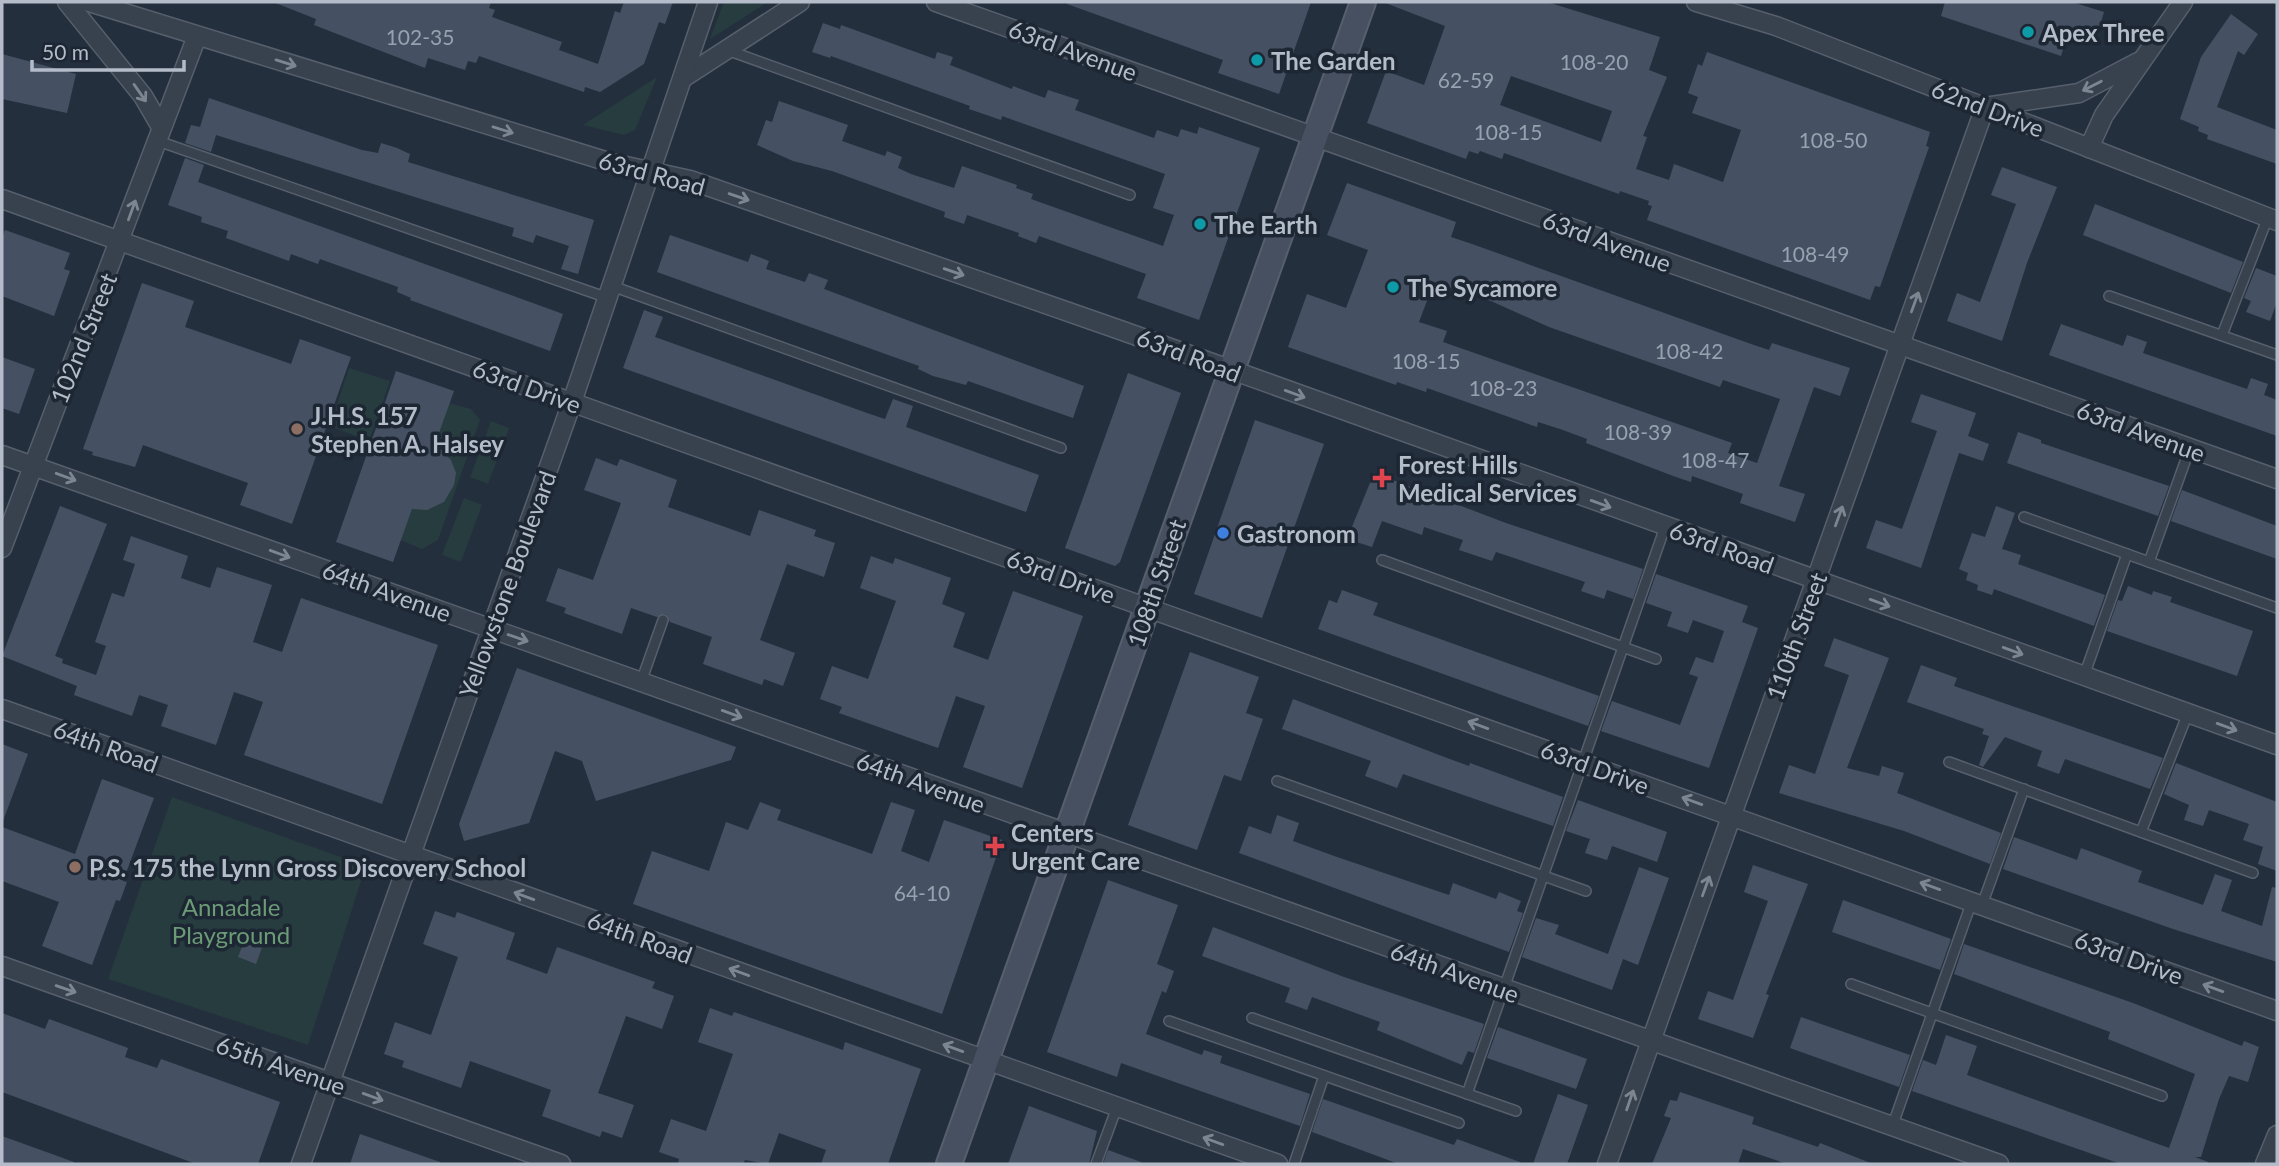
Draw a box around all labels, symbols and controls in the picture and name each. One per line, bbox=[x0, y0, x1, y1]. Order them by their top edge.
street label: 63rd Avenue bbox=[1005, 13, 1141, 87]
place label: Apex Three bbox=[2041, 18, 2165, 47]
house number: 102-35 bbox=[386, 24, 454, 49]
marker: Apex Three bbox=[2020, 24, 2036, 40]
scale bar bbox=[32, 28, 184, 72]
text: 50 m bbox=[42, 39, 89, 64]
place label: The Garden bbox=[1271, 46, 1396, 75]
house number: 108-20 bbox=[1560, 49, 1628, 74]
marker: The Garden bbox=[1249, 52, 1265, 68]
one-way arrow bbox=[274, 58, 296, 71]
house number: 62-59 bbox=[1438, 67, 1494, 92]
street label: 62nd Drive bbox=[1928, 73, 2048, 143]
one-way arrow bbox=[2082, 80, 2103, 93]
one-way arrow bbox=[133, 83, 147, 102]
house number: 108-15 bbox=[1474, 119, 1542, 144]
one-way arrow bbox=[492, 124, 514, 137]
house number: 108-50 bbox=[1799, 127, 1867, 152]
street label: 63rd Road bbox=[596, 145, 708, 201]
one-way arrow bbox=[728, 192, 750, 205]
one-way arrow bbox=[127, 200, 140, 222]
street label: 63rd Avenue bbox=[1539, 204, 1675, 278]
place label: The Earth bbox=[1214, 210, 1318, 239]
marker: The Earth bbox=[1192, 216, 1208, 232]
house number: 108-49 bbox=[1781, 241, 1849, 266]
one-way arrow bbox=[943, 267, 965, 279]
street label: 102nd Street bbox=[44, 268, 122, 407]
place label: The Sycamore bbox=[1407, 273, 1557, 302]
marker: The Sycamore bbox=[1385, 279, 1401, 295]
one-way arrow bbox=[1910, 291, 1922, 313]
street label: 63rd Road bbox=[1133, 322, 1245, 388]
house number: 108-42 bbox=[1655, 338, 1723, 363]
house number: 108-15 bbox=[1392, 348, 1460, 373]
street label: 63rd Drive bbox=[469, 353, 585, 419]
house number: 108-23 bbox=[1469, 375, 1537, 400]
one-way arrow bbox=[1283, 389, 1305, 401]
street label: 63rd Avenue bbox=[2073, 394, 2209, 468]
place label: J.H.S. 157 Stephen A. Halsey bbox=[311, 401, 504, 458]
house number: 108-39 bbox=[1604, 419, 1672, 444]
marker: J.H.S. 157 Stephen A. Halsey bbox=[289, 421, 305, 437]
house number: 108-47 bbox=[1681, 447, 1749, 472]
place label: Forest Hills Medical Services bbox=[1398, 450, 1577, 507]
street label: Yellowstone Boulevard bbox=[452, 467, 562, 701]
marker: Forest Hills Medical Services bbox=[1372, 468, 1392, 488]
one-way arrow bbox=[55, 472, 77, 484]
one-way arrow bbox=[1590, 499, 1612, 511]
one-way arrow bbox=[1834, 505, 1846, 527]
street label: 108th Street bbox=[1121, 515, 1192, 651]
street label: 63rd Road bbox=[1666, 515, 1778, 579]
place label: Gastronom bbox=[1237, 519, 1356, 548]
marker: Gastronom bbox=[1215, 525, 1231, 541]
street label: 63rd Drive bbox=[1003, 543, 1119, 609]
one-way arrow bbox=[269, 548, 291, 561]
street label: 64th Avenue bbox=[319, 554, 455, 628]
street label: 110th Street bbox=[1760, 568, 1833, 703]
one-way arrow bbox=[1869, 598, 1891, 610]
one-way arrow bbox=[507, 632, 529, 645]
one-way arrow bbox=[2002, 646, 2024, 658]
one-way arrow bbox=[721, 709, 743, 721]
street label: 64th Road bbox=[50, 714, 162, 778]
one-way arrow bbox=[1468, 718, 1490, 730]
one-way arrow bbox=[2216, 722, 2238, 734]
street label: 63rd Drive bbox=[1537, 734, 1653, 800]
street label: 64th Avenue bbox=[853, 745, 989, 819]
one-way arrow bbox=[1682, 794, 1704, 806]
place label: Centers Urgent Care bbox=[1011, 818, 1140, 875]
marker: Centers Urgent Care bbox=[985, 836, 1005, 856]
place label: P.S. 175 the Lynn Gross Discovery School bbox=[89, 853, 526, 882]
marker: P.S. 175 the Lynn Gross Discovery School bbox=[67, 859, 83, 875]
one-way arrow bbox=[1701, 875, 1713, 897]
one-way arrow bbox=[1919, 879, 1941, 891]
house number: 64-10 bbox=[894, 880, 950, 905]
one-way arrow bbox=[514, 888, 536, 901]
park label: Annadale Playground bbox=[172, 892, 290, 949]
street label: 64th Road bbox=[584, 905, 696, 969]
street label: 63rd Drive bbox=[2071, 924, 2187, 990]
street label: 64th Avenue bbox=[1387, 935, 1523, 1009]
one-way arrow bbox=[728, 965, 750, 977]
one-way arrow bbox=[2203, 980, 2224, 993]
one-way arrow bbox=[55, 984, 77, 996]
street label: 65th Avenue bbox=[213, 1029, 349, 1101]
one-way arrow bbox=[942, 1041, 964, 1053]
one-way arrow bbox=[1625, 1089, 1637, 1111]
one-way arrow bbox=[362, 1092, 384, 1104]
one-way arrow bbox=[1203, 1134, 1225, 1146]

